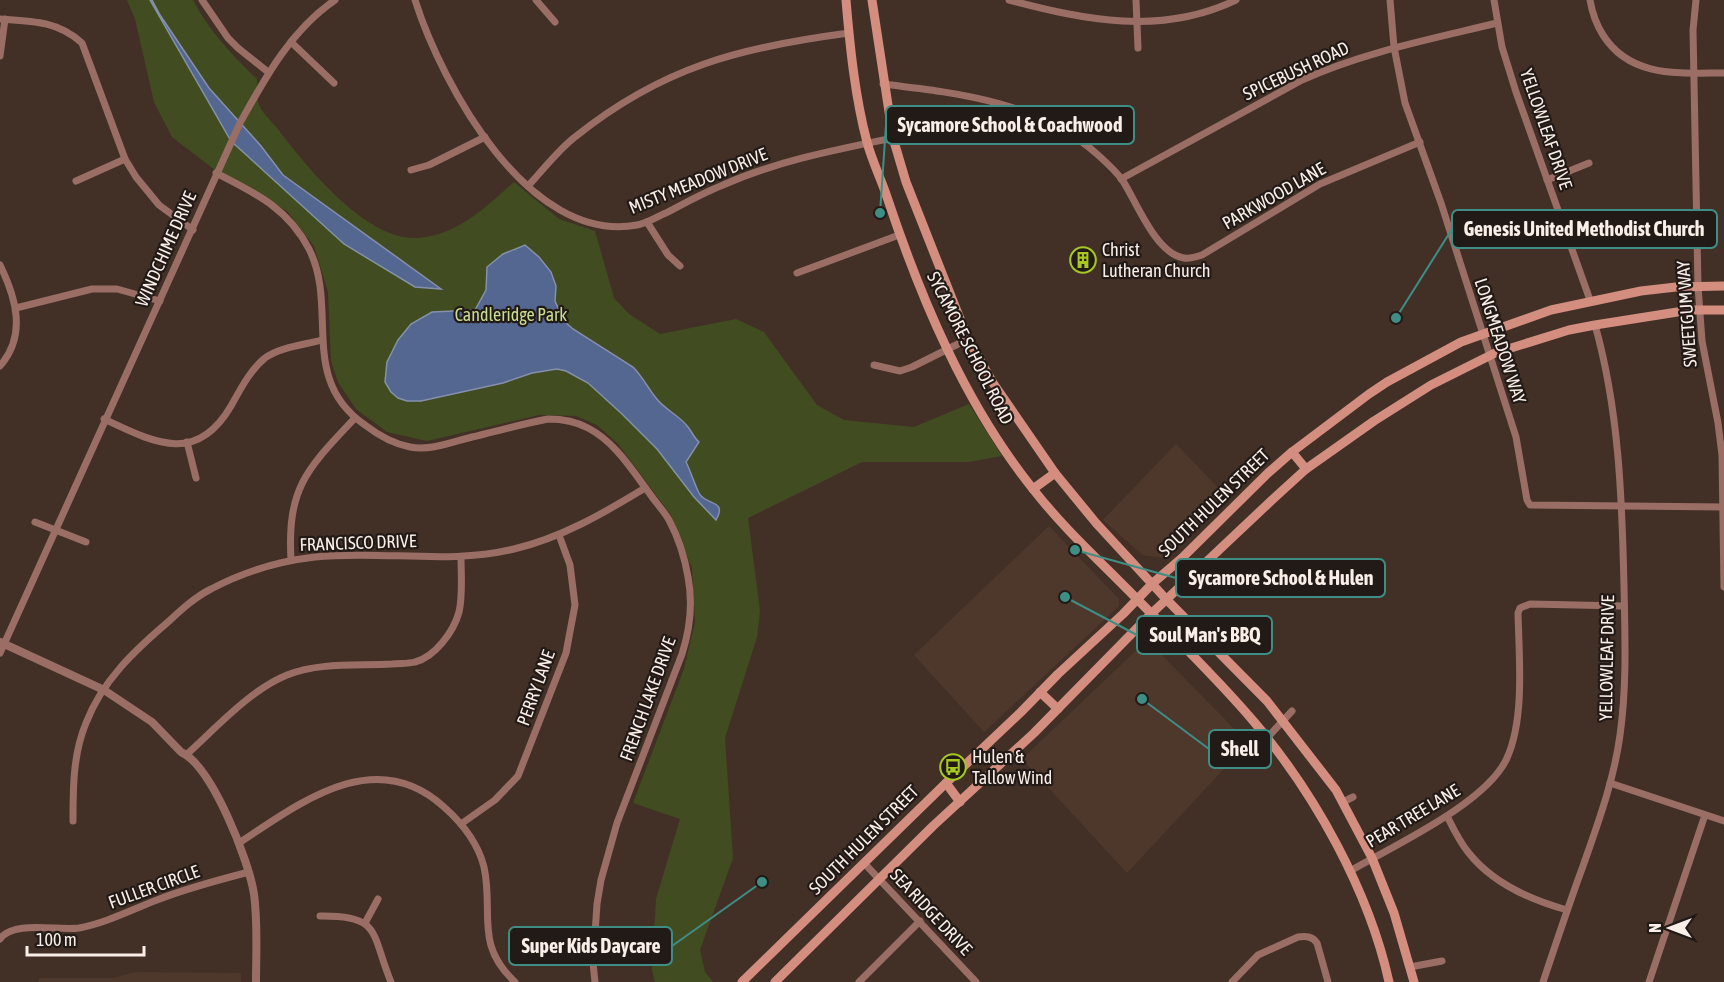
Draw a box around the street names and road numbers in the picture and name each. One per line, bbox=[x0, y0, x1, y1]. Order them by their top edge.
street label: SPICEBUSH ROAD bbox=[1239, 37, 1352, 104]
street label: YELLOWLEAF DRIVE bbox=[1516, 66, 1577, 192]
street label: MISTY MEADOW DRIVE bbox=[626, 143, 770, 218]
street label: PARKWOOD LANE bbox=[1219, 157, 1329, 233]
street label: WINDCHIME DRIVE bbox=[131, 188, 200, 310]
street label: SWEETGUM WAY bbox=[1672, 260, 1701, 368]
street label: SYCAMORE SCHOOL ROAD bbox=[923, 268, 1018, 428]
street label: LONGMEADOW WAY bbox=[1470, 276, 1531, 406]
street label: SOUTH HULEN STREET bbox=[1154, 444, 1274, 561]
street label: FRANCISCO DRIVE bbox=[299, 530, 417, 555]
street label: YELLOWLEAF DRIVE bbox=[1595, 595, 1618, 721]
street label: FRENCH LAKE DRIVE bbox=[615, 634, 680, 764]
street label: PERRY LANE bbox=[512, 647, 559, 728]
street label: PEAR TREE LANE bbox=[1362, 779, 1464, 852]
street label: SOUTH HULEN STREET bbox=[805, 781, 923, 899]
street label: FULLER CIRCLE bbox=[106, 860, 202, 913]
street label: SEA RIDGE DRIVE bbox=[886, 864, 977, 959]

